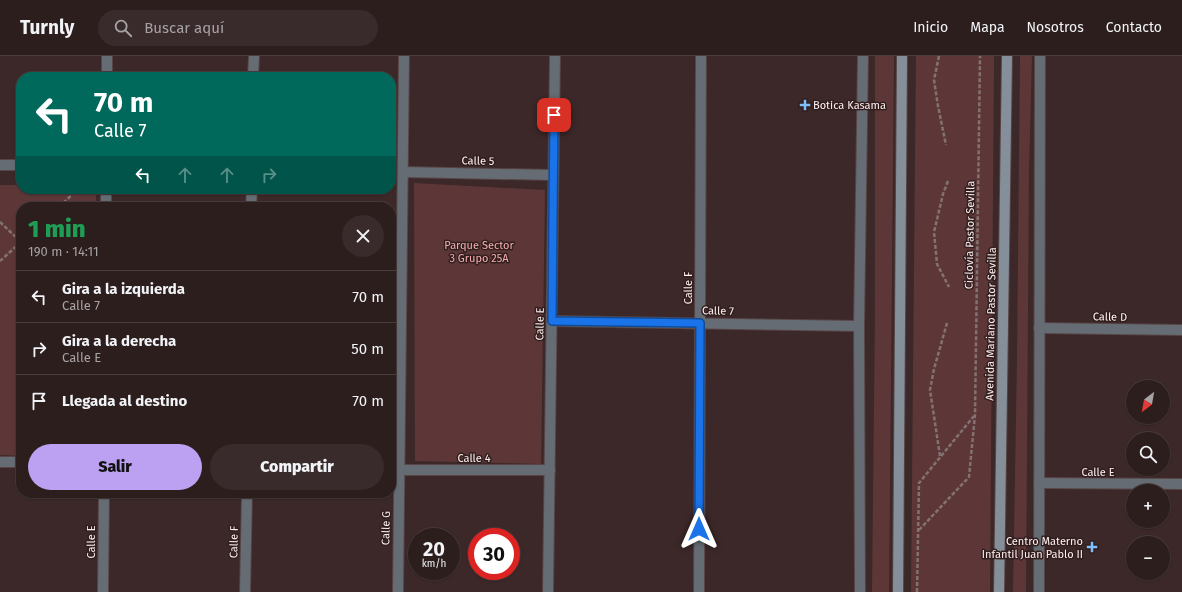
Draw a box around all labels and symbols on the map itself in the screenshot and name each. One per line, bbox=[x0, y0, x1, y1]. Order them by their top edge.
pin bbox=[537, 98, 571, 132]
place label: Botica Kasama bbox=[813, 99, 886, 112]
marker: Botica Kasama bbox=[800, 100, 810, 110]
street label: Calle 5 bbox=[462, 154, 495, 168]
street label: Ciclovía Pastor Sevilla bbox=[963, 181, 977, 289]
park label: Parque Sector 3 Grupo 25A bbox=[444, 239, 514, 265]
street label: Avenida Mariano Pastor Sevilla bbox=[983, 247, 999, 401]
street label: Calle F bbox=[682, 271, 695, 304]
street label: Calle 7 bbox=[702, 304, 734, 318]
street label: Calle E bbox=[533, 307, 547, 341]
street label: Calle D bbox=[1093, 310, 1127, 324]
north arrow bbox=[1126, 380, 1170, 424]
street label: Calle 4 bbox=[457, 452, 491, 465]
street label: Calle E bbox=[1081, 466, 1115, 479]
position arrow bbox=[678, 508, 720, 550]
street label: Calle G bbox=[379, 511, 393, 545]
street label: Calle E bbox=[85, 525, 98, 559]
street label: Calle F bbox=[227, 525, 241, 558]
speed limit sign: 30 bbox=[468, 528, 520, 580]
place label: Centro Materno Infantil Juan Pablo II bbox=[982, 535, 1083, 561]
marker: Centro Materno Infantil Juan Pablo II bbox=[1086, 541, 1098, 553]

